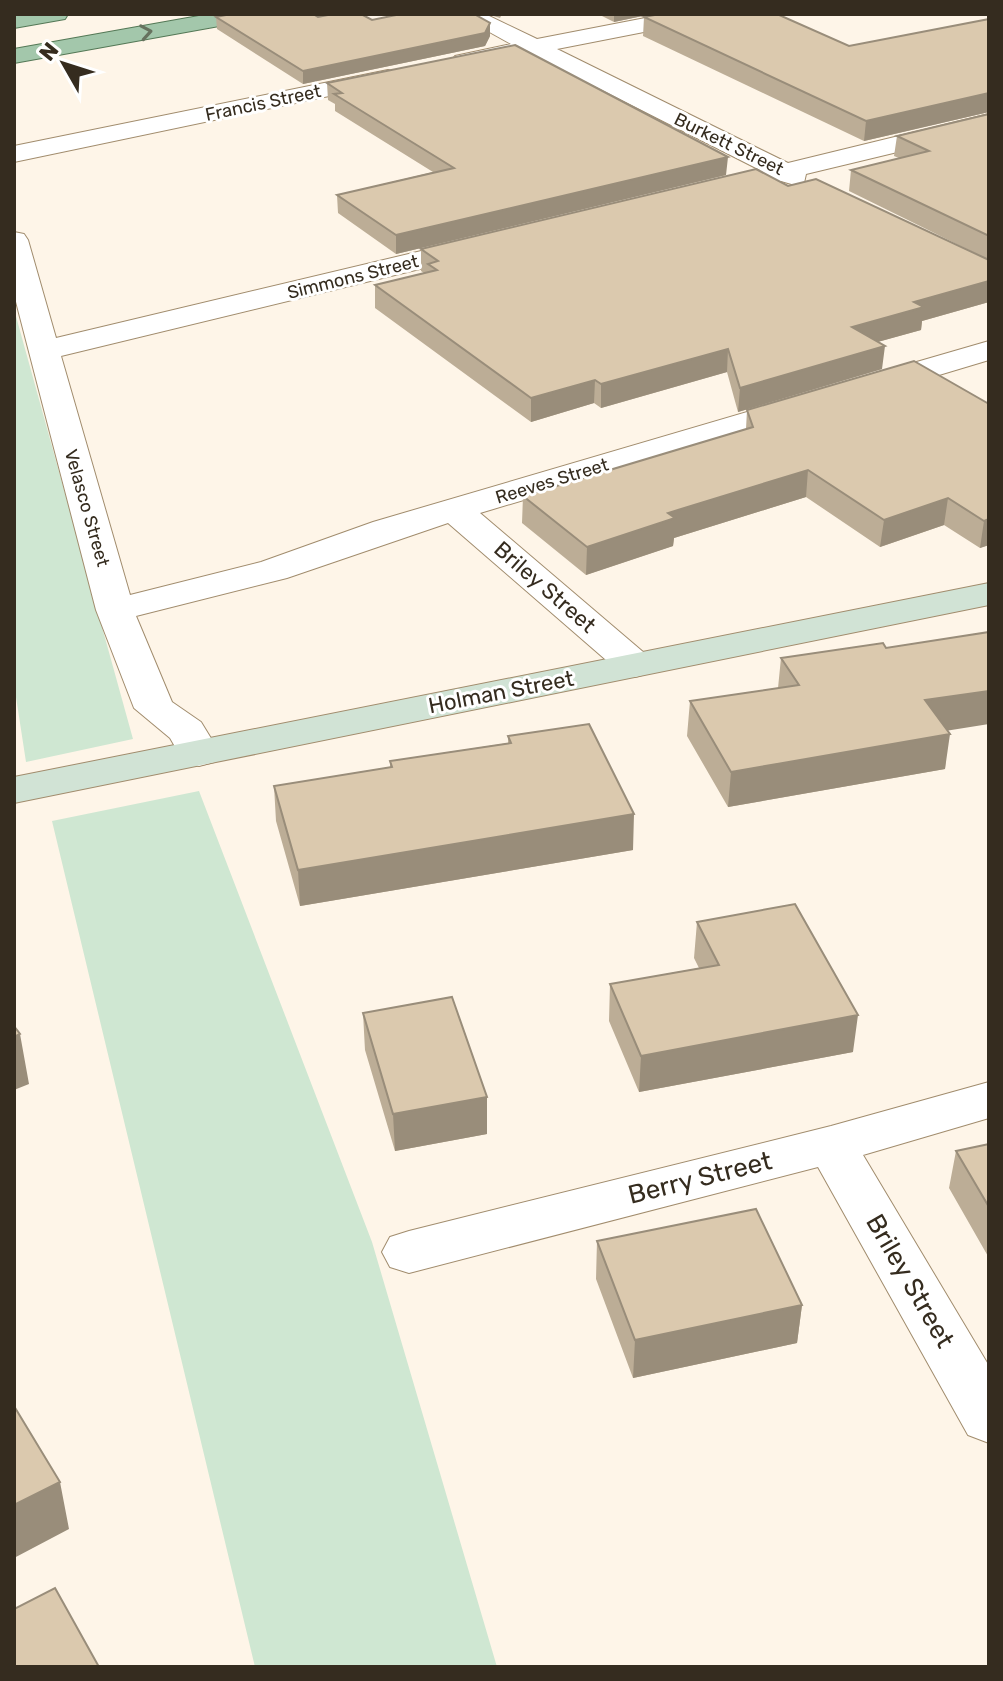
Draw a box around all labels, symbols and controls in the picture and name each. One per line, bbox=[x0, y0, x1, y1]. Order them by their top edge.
north arrow bbox=[24, 24, 104, 104]
one-way arrow bbox=[139, 25, 153, 42]
text: N bbox=[33, 37, 64, 66]
street label: Francis Street bbox=[203, 80, 323, 126]
street label: Burkett Street bbox=[671, 108, 787, 180]
street label: Simmons Street bbox=[285, 250, 421, 304]
street label: Velasco Street bbox=[60, 447, 114, 569]
street label: Reeves Street bbox=[493, 453, 611, 509]
street label: Briley Street bbox=[489, 535, 602, 639]
street label: Holman Street bbox=[426, 665, 576, 719]
street label: Berry Street bbox=[625, 1145, 775, 1211]
street label: Briley Street bbox=[859, 1209, 961, 1353]

